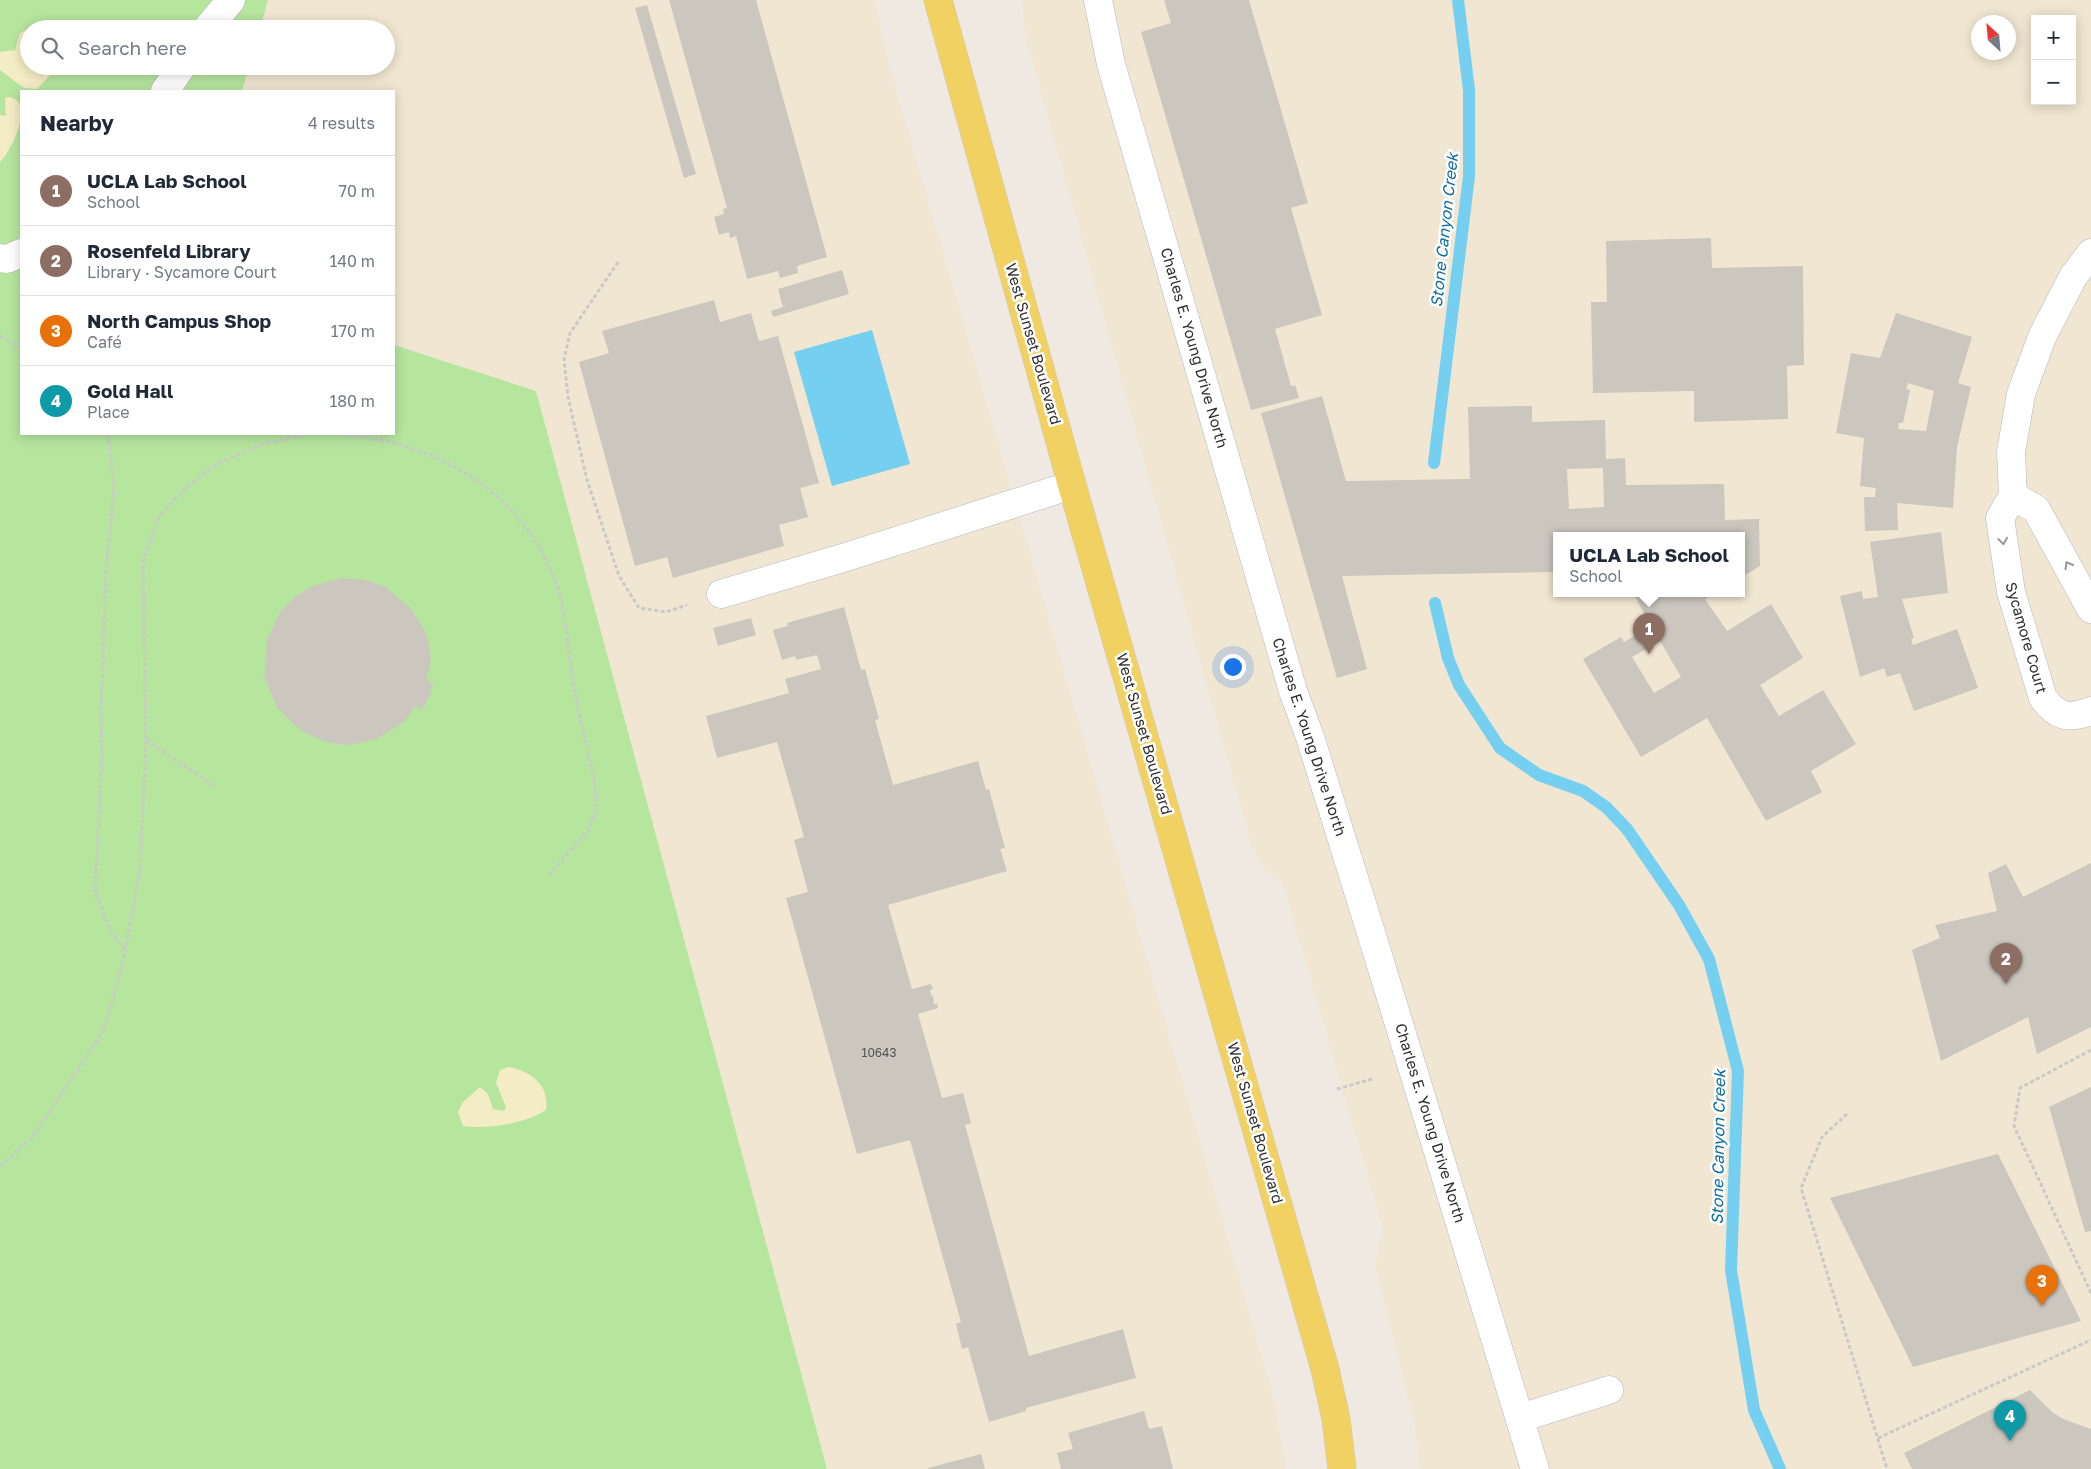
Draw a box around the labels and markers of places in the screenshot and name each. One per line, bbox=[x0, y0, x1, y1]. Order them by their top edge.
pin: 1 bbox=[1633, 613, 1665, 654]
pin: 2 bbox=[1990, 943, 2022, 984]
pin: 3 bbox=[2026, 1265, 2058, 1306]
pin: 4 bbox=[1994, 1400, 2026, 1441]

